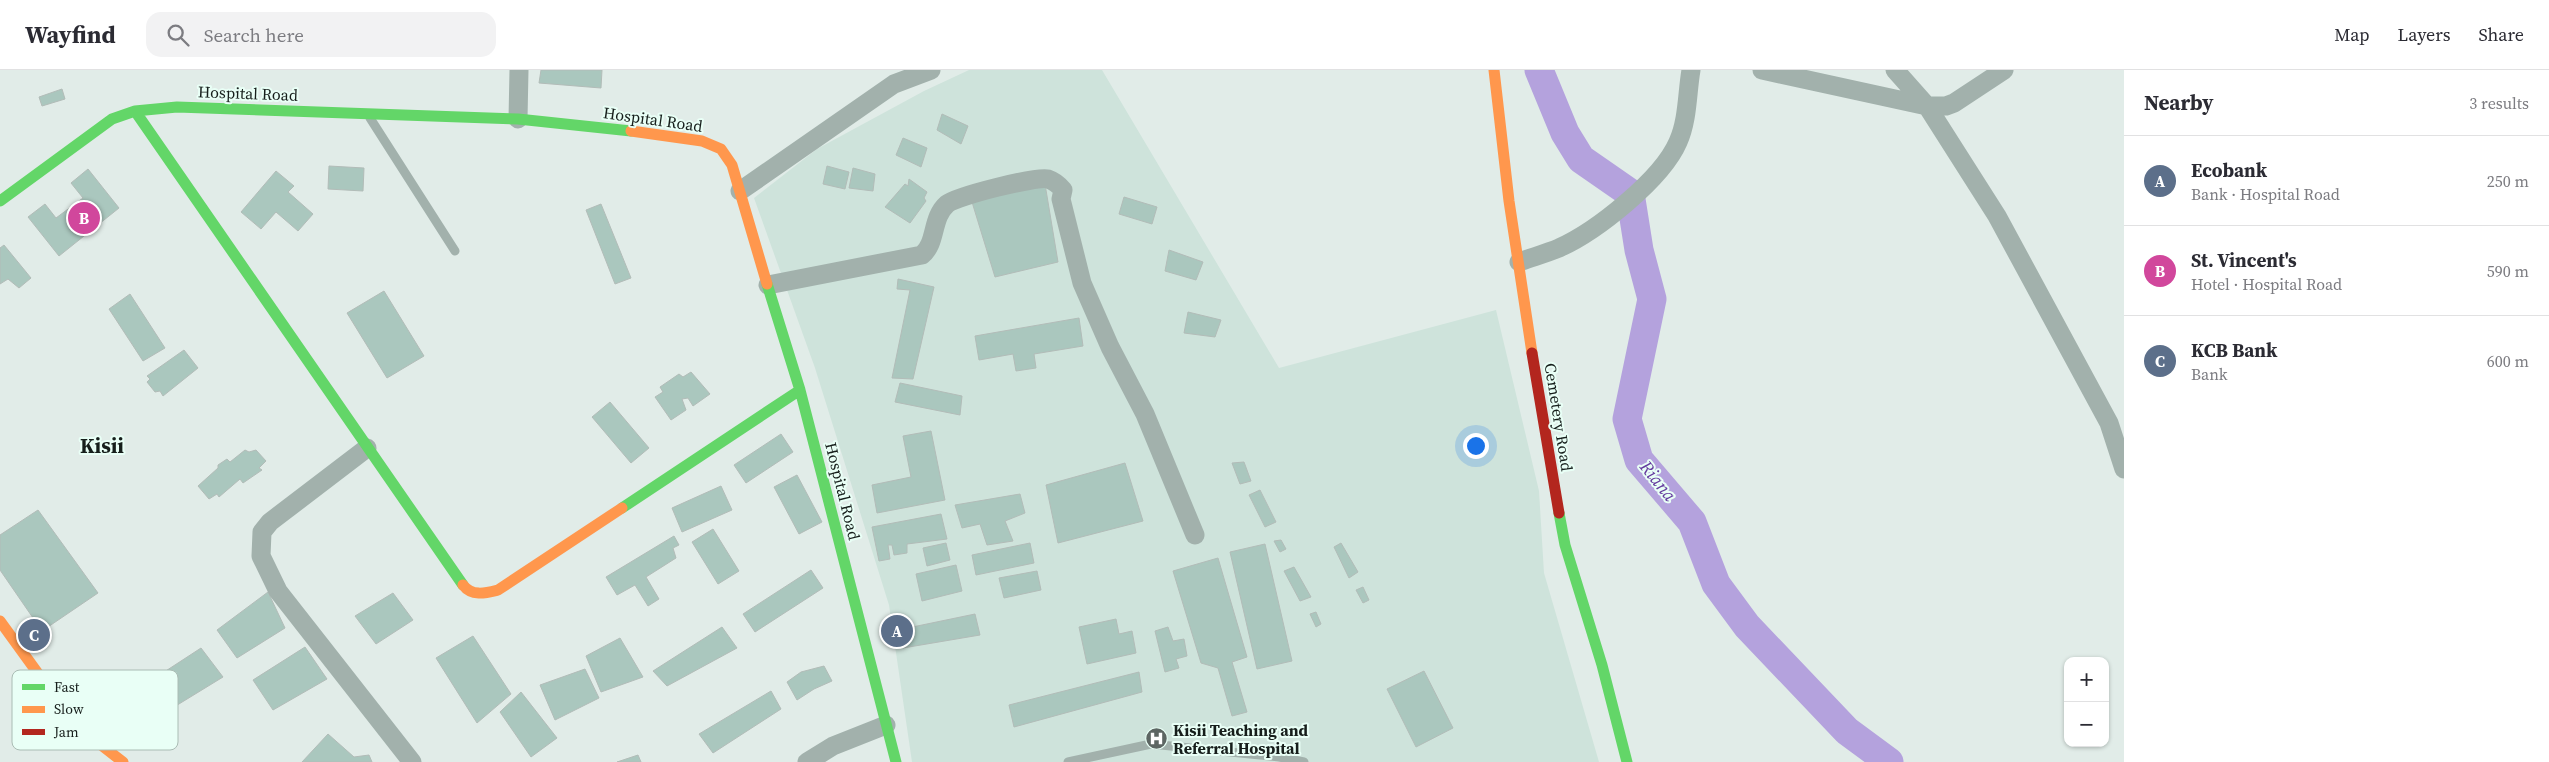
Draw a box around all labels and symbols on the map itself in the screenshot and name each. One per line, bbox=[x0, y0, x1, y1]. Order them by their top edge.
street label: Hospital Road bbox=[198, 80, 298, 106]
street label: Hospital Road bbox=[602, 101, 704, 137]
pin: B bbox=[68, 199, 100, 237]
street label: Cemetery Road bbox=[1540, 361, 1578, 473]
district label: Kisii bbox=[80, 431, 124, 460]
your location bbox=[1463, 433, 1489, 459]
street label: Hospital Road bbox=[820, 440, 866, 542]
water label: Riana bbox=[1634, 454, 1683, 507]
pin: A bbox=[881, 612, 913, 650]
pin: C bbox=[18, 616, 50, 654]
legend bbox=[12, 670, 178, 750]
text: Fast bbox=[54, 677, 80, 697]
text: Slow bbox=[54, 699, 84, 719]
place label: Kisii Teaching and Referral Hospital bbox=[1173, 719, 1309, 759]
text: Jam bbox=[53, 722, 79, 742]
hospital icon: Kisii Teaching and Referral Hospital bbox=[1145, 727, 1169, 751]

